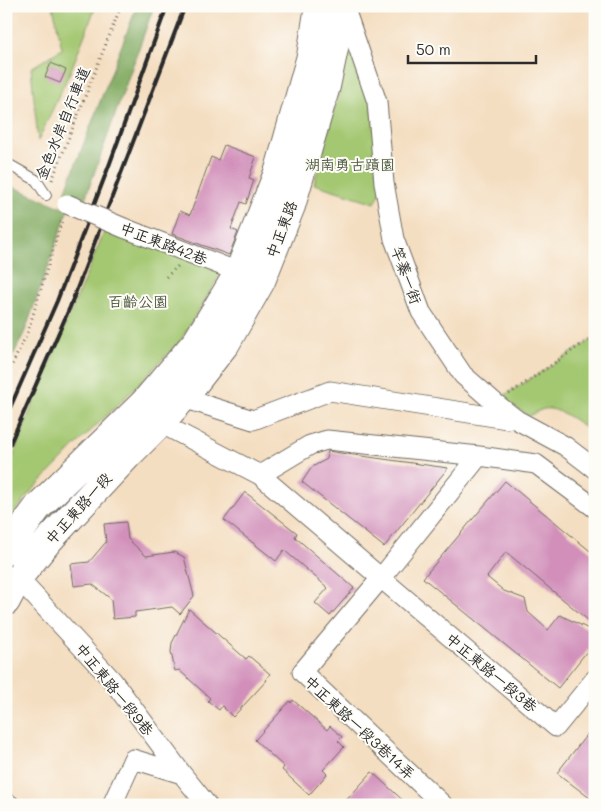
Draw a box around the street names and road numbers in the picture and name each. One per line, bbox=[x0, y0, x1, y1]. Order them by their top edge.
street label: 金色水岸自行車道 bbox=[30, 64, 94, 182]
street label: 中正東路 bbox=[261, 197, 301, 261]
street label: 中正東路42巷 bbox=[117, 217, 211, 269]
street label: 竿蓁一街 bbox=[387, 243, 427, 307]
street label: 中正東路一段 bbox=[40, 468, 116, 548]
street label: 中正東路一段3巷 bbox=[442, 628, 542, 716]
street label: 中正東路一段9巷 bbox=[71, 638, 159, 740]
street label: 中正東路一段3巷14弄 bbox=[300, 670, 420, 784]

